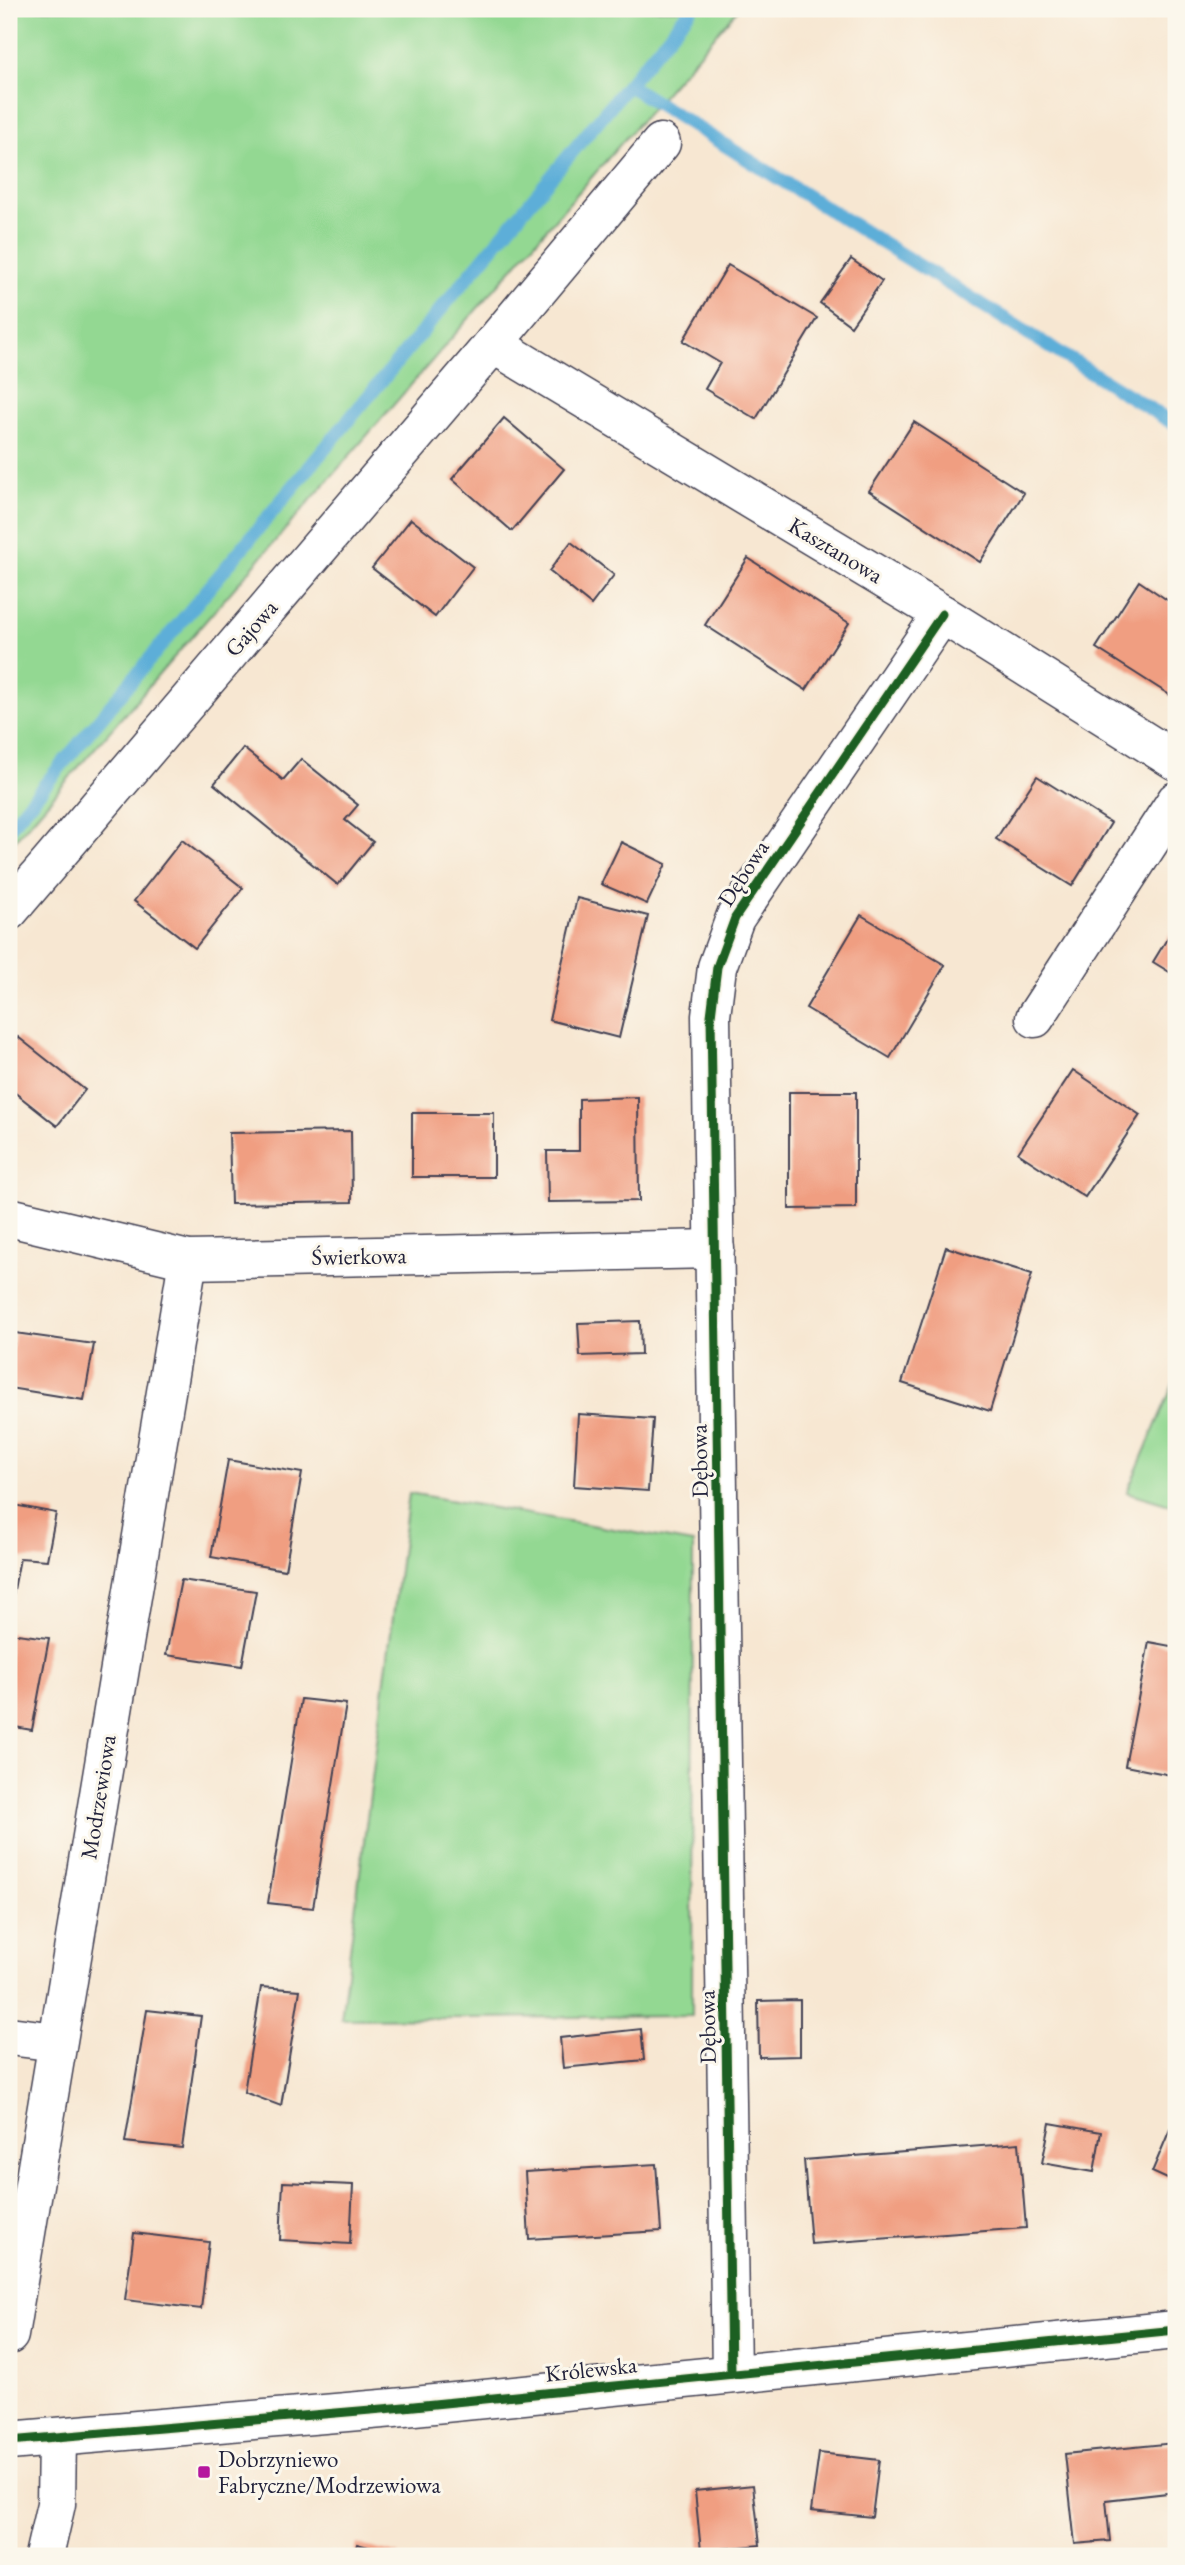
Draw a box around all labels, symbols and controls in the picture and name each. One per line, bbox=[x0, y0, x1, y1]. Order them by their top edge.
street label: Kasztanowa bbox=[783, 510, 889, 590]
street label: Gajowa bbox=[218, 592, 285, 663]
street label: Dębowa bbox=[710, 833, 776, 912]
street label: Świerkowa bbox=[311, 1240, 408, 1272]
street label: Dębowa bbox=[683, 1423, 715, 1498]
street label: Modrzewiowa bbox=[73, 1732, 123, 1861]
street label: Dębowa bbox=[691, 1989, 723, 2064]
street label: Królewska bbox=[544, 2349, 639, 2389]
place label: Dobrzyniewo Fabryczne/Modrzewiowa bbox=[218, 2444, 441, 2500]
marker: Dobrzyniewo Fabryczne/Modrzewiowa bbox=[196, 2464, 212, 2480]

